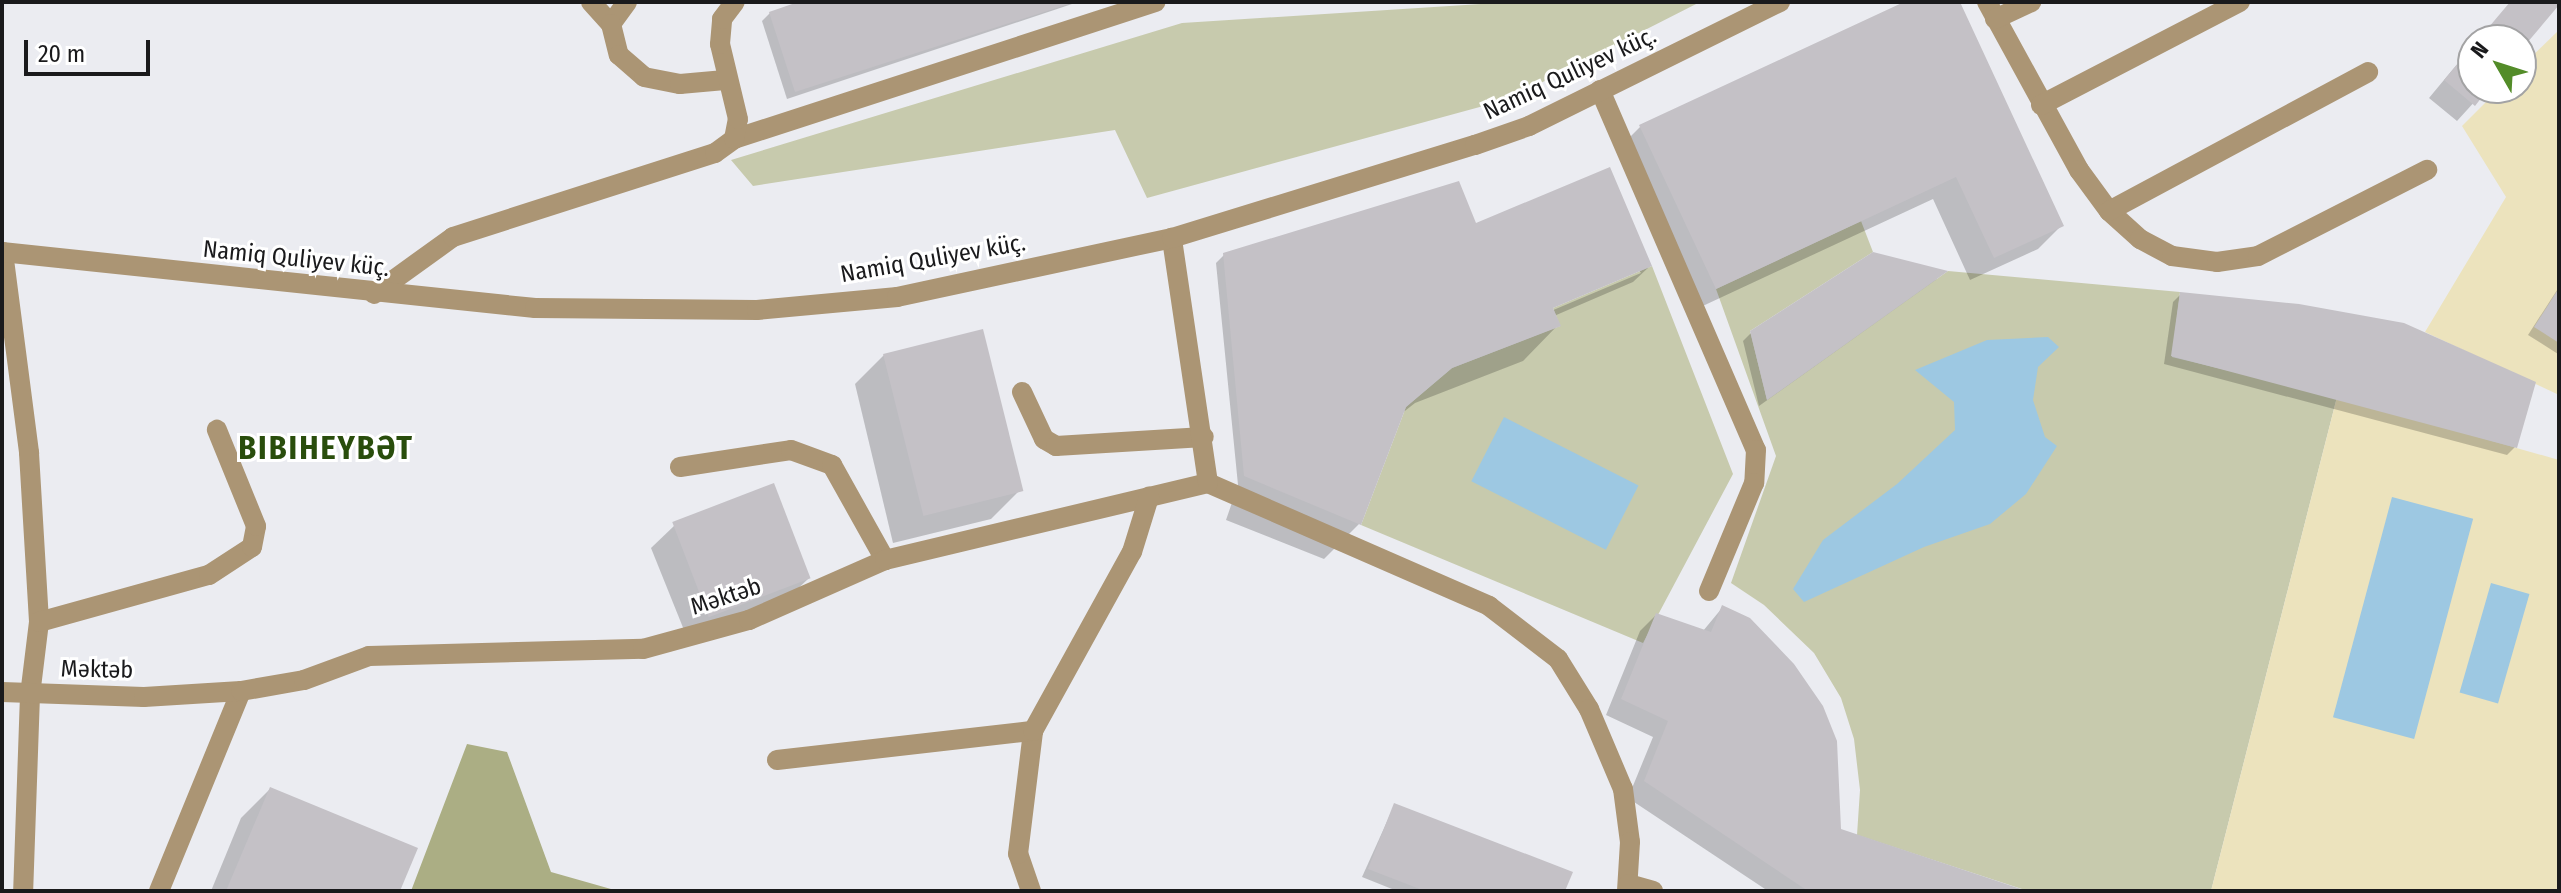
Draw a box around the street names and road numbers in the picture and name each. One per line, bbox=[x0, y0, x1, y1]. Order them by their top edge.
street label: Namiq Quliyev küç. bbox=[1479, 21, 1661, 127]
street label: Namiq Quliyev küç. bbox=[838, 229, 1028, 289]
street label: Namiq Quliyev küç. bbox=[201, 235, 391, 283]
street label: Məktəb bbox=[687, 572, 765, 622]
street label: Məktəb bbox=[61, 655, 133, 685]

